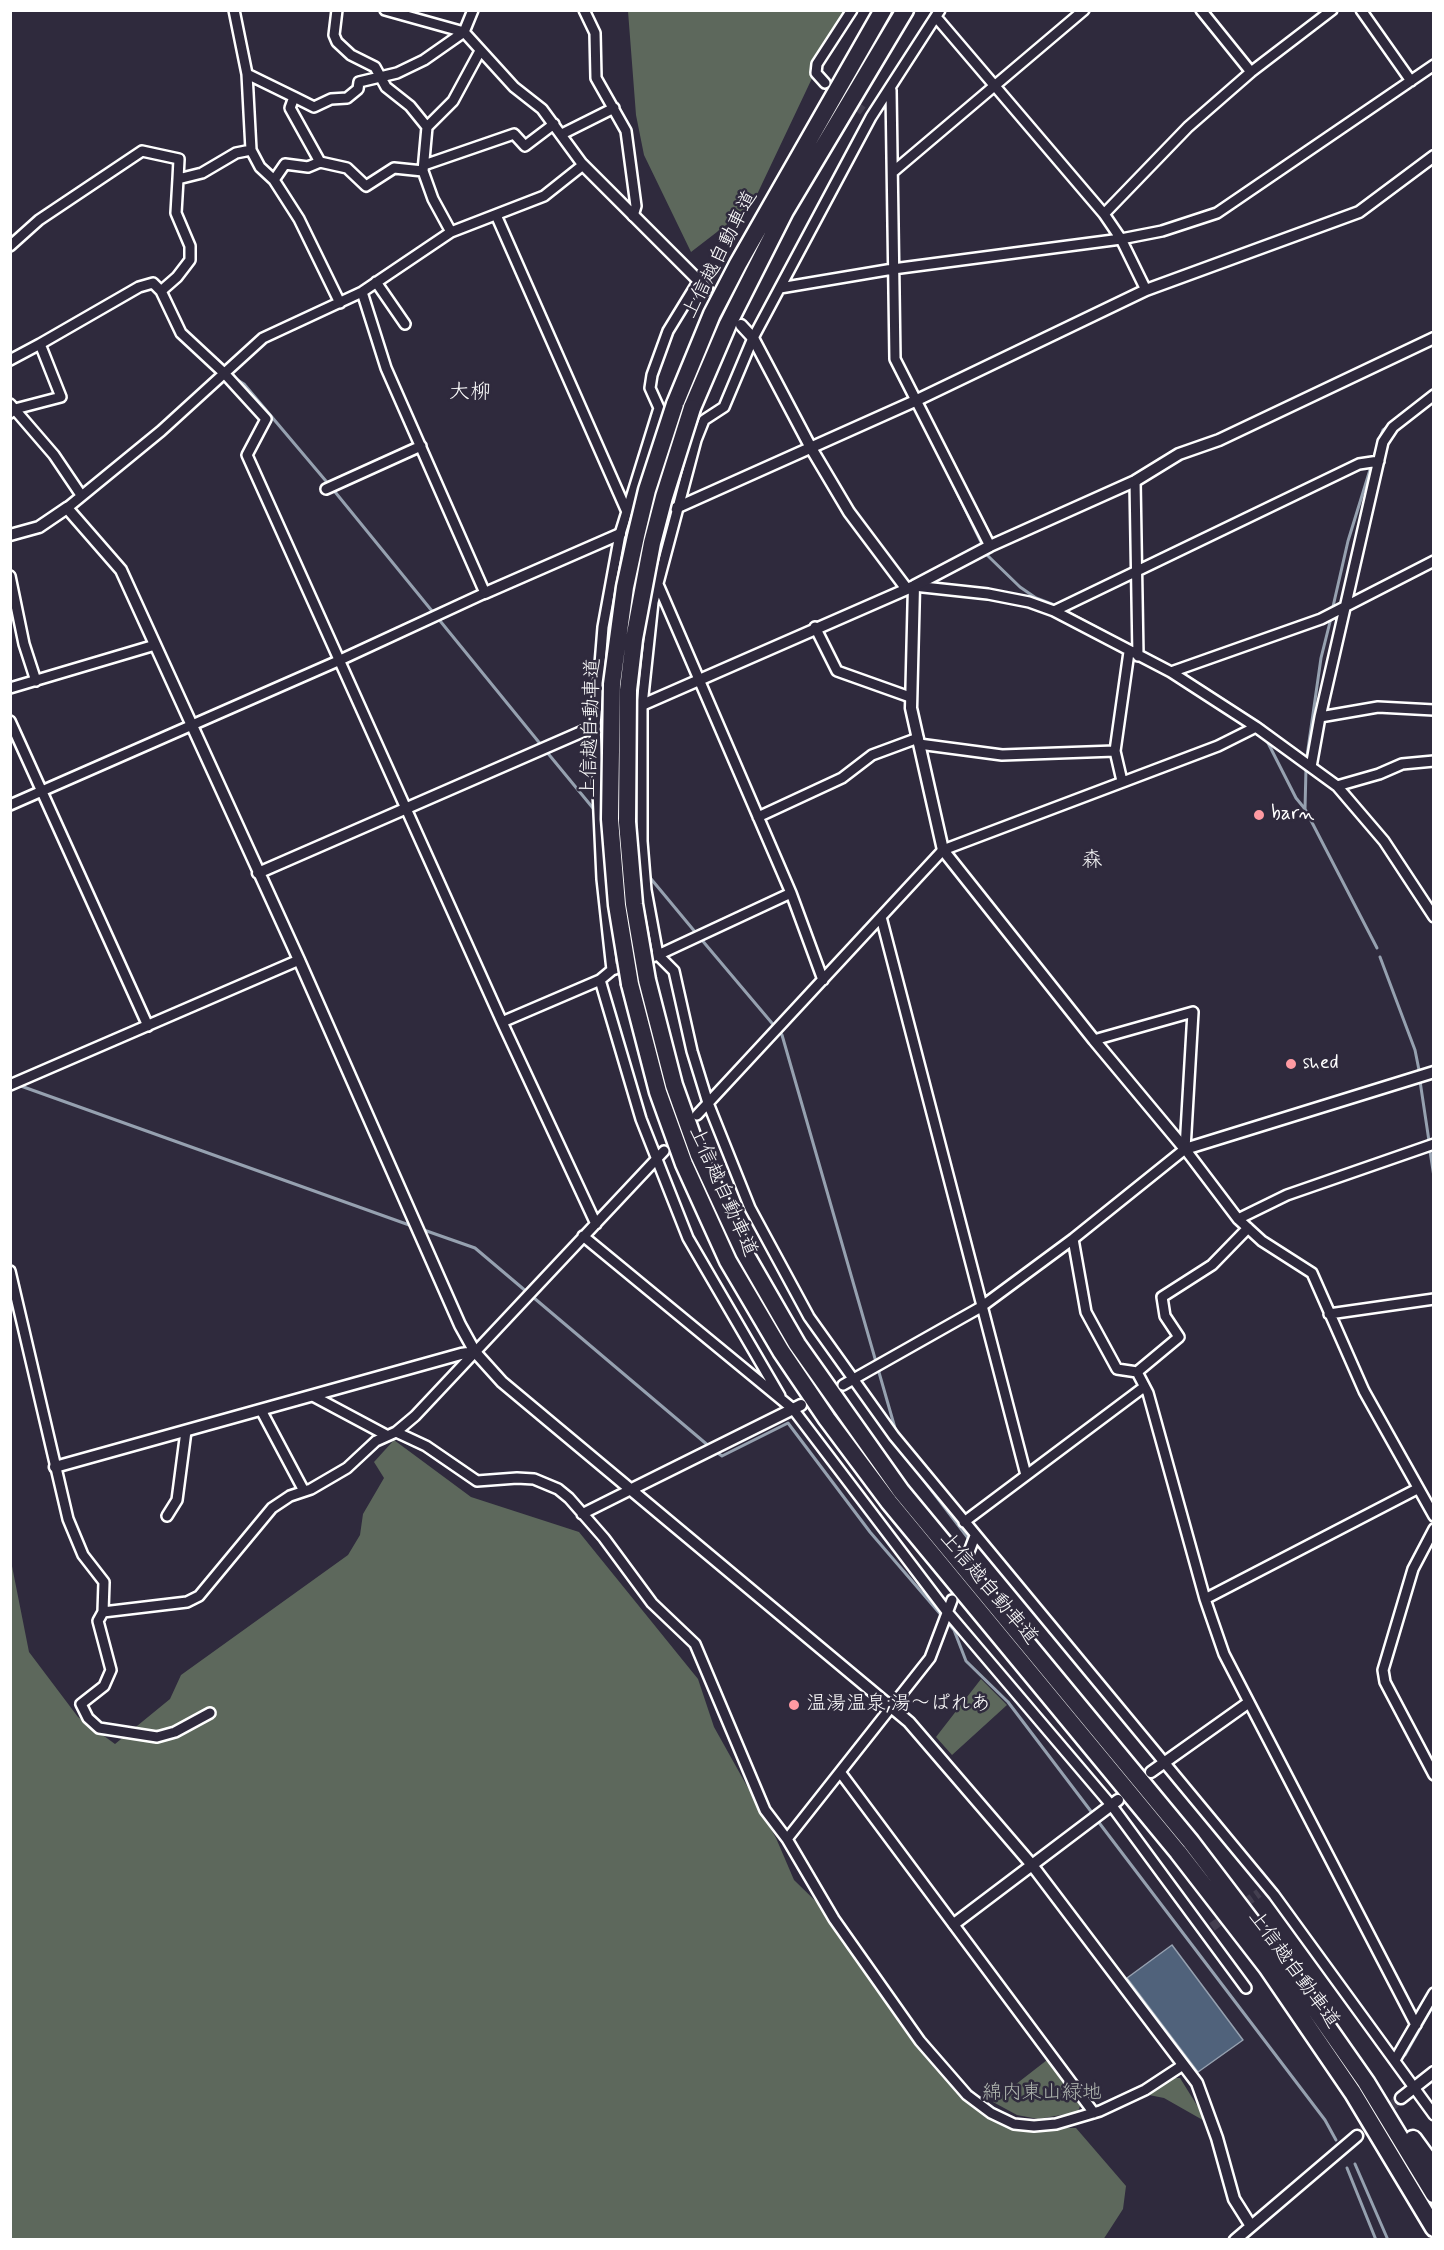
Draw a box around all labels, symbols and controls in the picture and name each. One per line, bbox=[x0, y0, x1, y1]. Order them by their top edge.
street label: 上信越自動車道 bbox=[679, 187, 763, 323]
district label: 大柳 bbox=[449, 381, 491, 407]
street label: 上信越自動車道 bbox=[578, 658, 606, 798]
place label: barn bbox=[1271, 803, 1315, 827]
marker: barn bbox=[1252, 808, 1266, 822]
district label: 森 bbox=[1082, 849, 1102, 875]
place label: shed bbox=[1303, 1052, 1339, 1076]
marker: shed bbox=[1284, 1057, 1298, 1071]
street label: 上信越自動車道 bbox=[683, 1123, 761, 1261]
street label: 上信越自動車道 bbox=[934, 1528, 1042, 1650]
place label: 温湯温泉;湯〜ぱれあ bbox=[806, 1693, 991, 1717]
marker: 温湯温泉;湯〜ぱれあ bbox=[787, 1698, 801, 1712]
street label: 上信越自動車道 bbox=[1242, 1906, 1344, 2034]
park label: 綿内東山緑地 bbox=[982, 2082, 1102, 2106]

